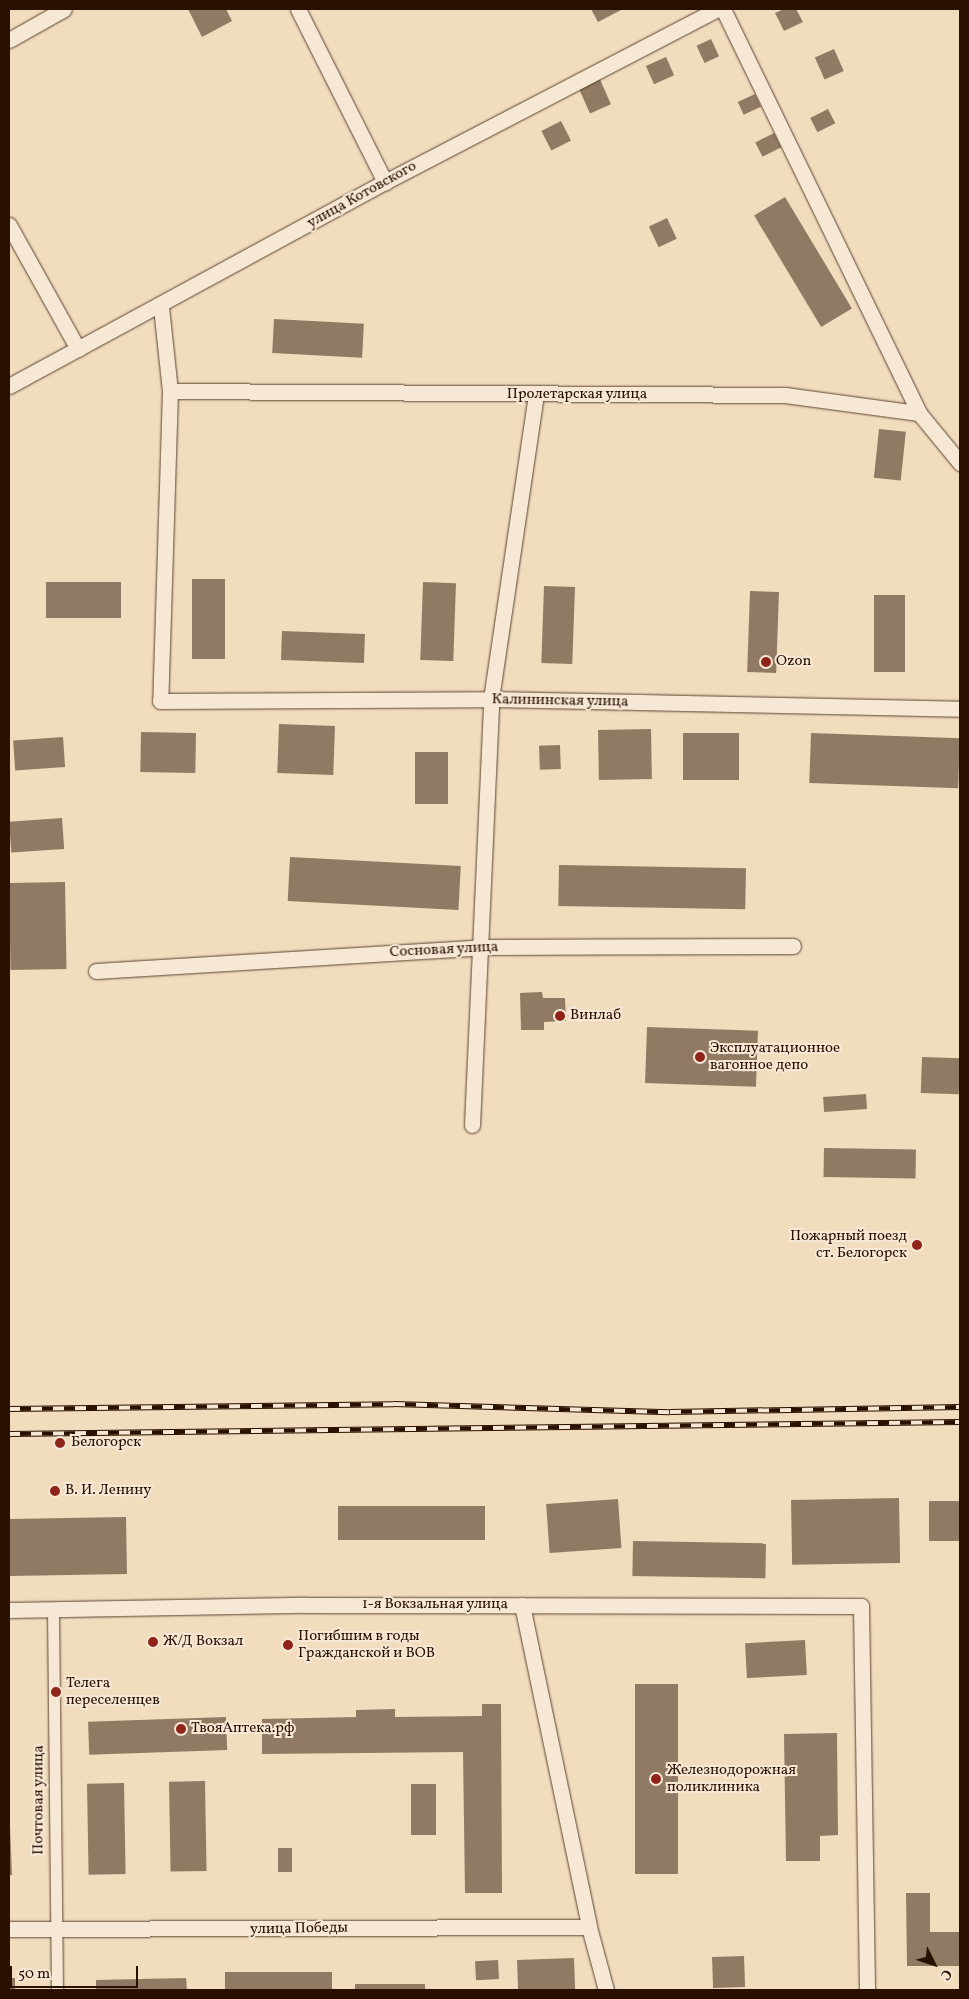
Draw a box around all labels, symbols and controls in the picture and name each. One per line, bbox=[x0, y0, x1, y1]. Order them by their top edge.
street label: улица Котовского bbox=[304, 158, 420, 232]
street label: Пролетарская улица bbox=[507, 386, 647, 404]
place label: Ozon bbox=[776, 653, 811, 671]
marker: Ozon bbox=[760, 656, 772, 668]
street label: Калининская улица bbox=[491, 691, 629, 711]
street label: Сосновая улица bbox=[389, 938, 499, 962]
place label: Винлаб bbox=[570, 1007, 621, 1025]
marker: Винлаб bbox=[554, 1010, 566, 1022]
place label: Эксплуатационное вагонное депо bbox=[710, 1039, 840, 1074]
marker: Эксплуатационное вагонное депо bbox=[694, 1051, 706, 1063]
place label: Пожарный поезд ст. Белогорск bbox=[790, 1227, 907, 1262]
marker: Пожарный поезд ст. Белогорск bbox=[911, 1239, 923, 1251]
place label: Белогорск bbox=[71, 1434, 141, 1452]
marker: Белогорск bbox=[53, 1436, 67, 1450]
place label: В. И. Ленину bbox=[65, 1482, 151, 1500]
marker: В. И. Ленину bbox=[49, 1485, 61, 1497]
street label: 1-я Вокзальная улица bbox=[362, 1596, 508, 1614]
place label: Погибшим в годы Гражданской и ВОВ bbox=[298, 1627, 435, 1662]
place label: Ж/Д Вокзал bbox=[163, 1633, 243, 1651]
marker: Ж/Д Вокзал bbox=[147, 1636, 159, 1648]
marker: Погибшим в годы Гражданской и ВОВ bbox=[282, 1639, 294, 1651]
place label: Телега переселенцев bbox=[66, 1674, 160, 1709]
marker: Телега переселенцев bbox=[50, 1686, 62, 1698]
place label: ТвояАптека.рф bbox=[191, 1720, 294, 1738]
marker: ТвояАптека.рф bbox=[175, 1723, 187, 1735]
street label: Почтовая улица bbox=[30, 1745, 48, 1855]
place label: Железнодорожная поликлиника bbox=[667, 1761, 796, 1796]
marker: Железнодорожная поликлиника bbox=[649, 1772, 663, 1786]
street label: улица Победы bbox=[250, 1919, 348, 1939]
north arrow bbox=[909, 1939, 959, 1989]
scale bar bbox=[12, 1956, 140, 1988]
text: 50 m bbox=[18, 1964, 50, 1985]
text: С bbox=[936, 1965, 956, 1984]

